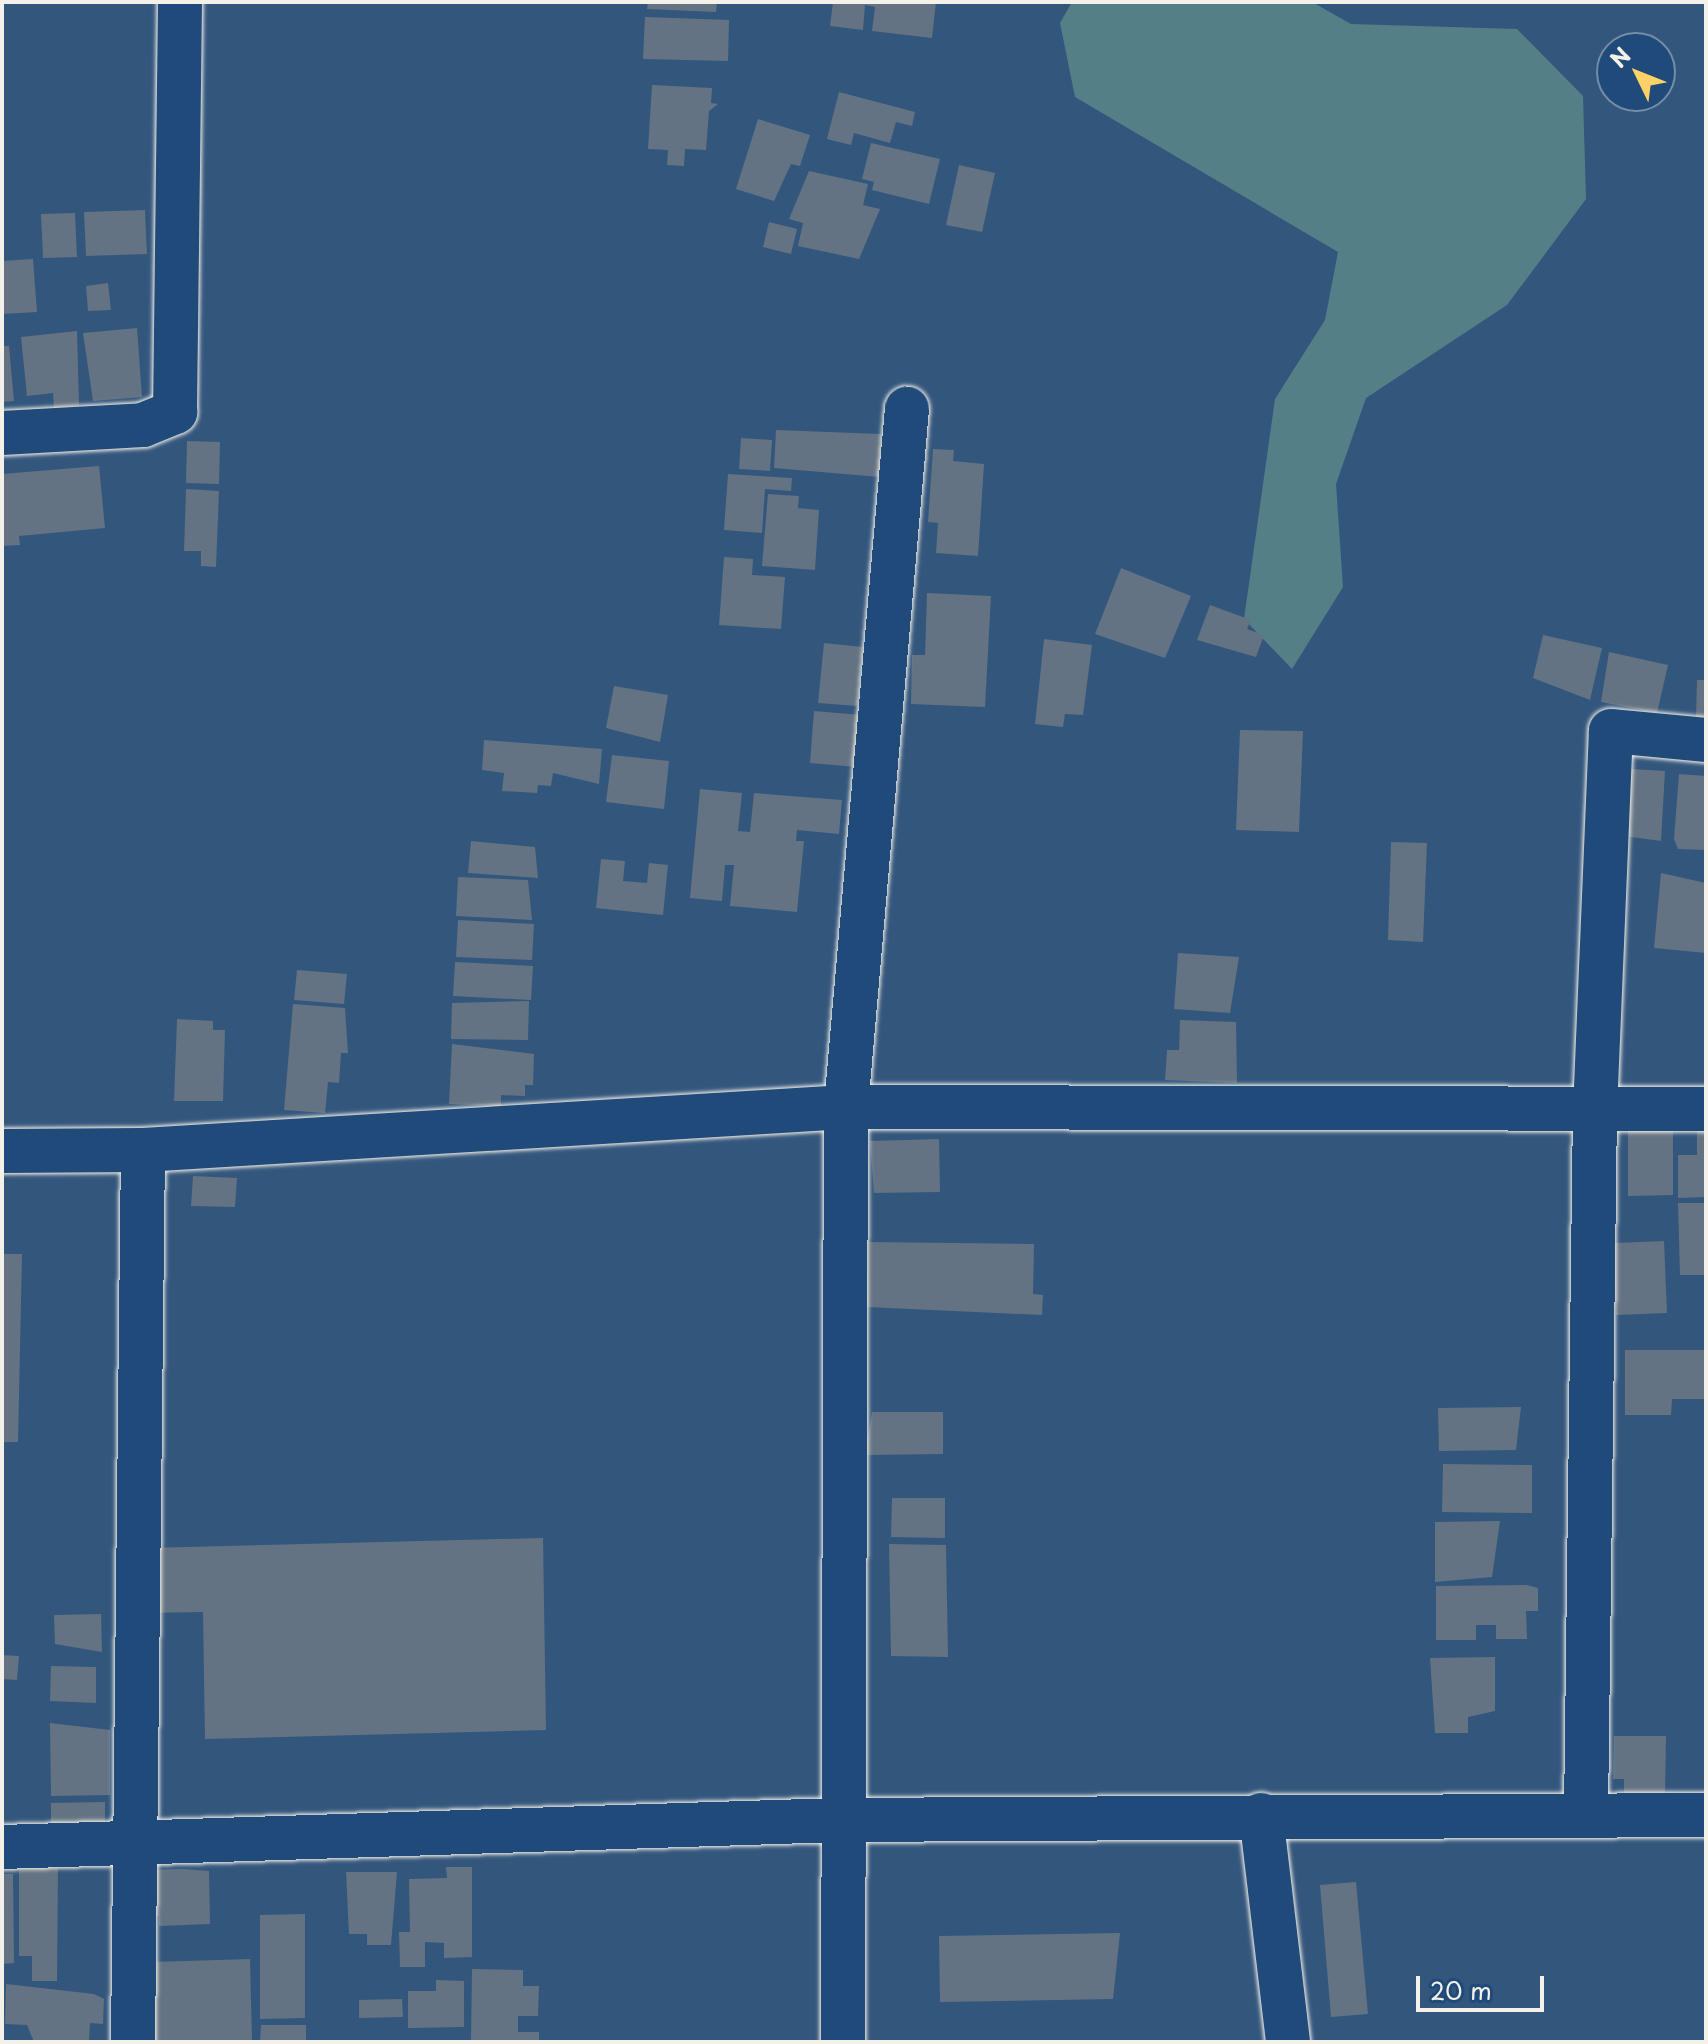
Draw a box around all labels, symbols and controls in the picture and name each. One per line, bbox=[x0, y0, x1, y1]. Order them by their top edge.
north arrow bbox=[1596, 32, 1676, 112]
text: N bbox=[1602, 39, 1638, 74]
scale bar bbox=[1420, 1960, 1548, 2010]
text: 20 m bbox=[1430, 1972, 1492, 2008]

